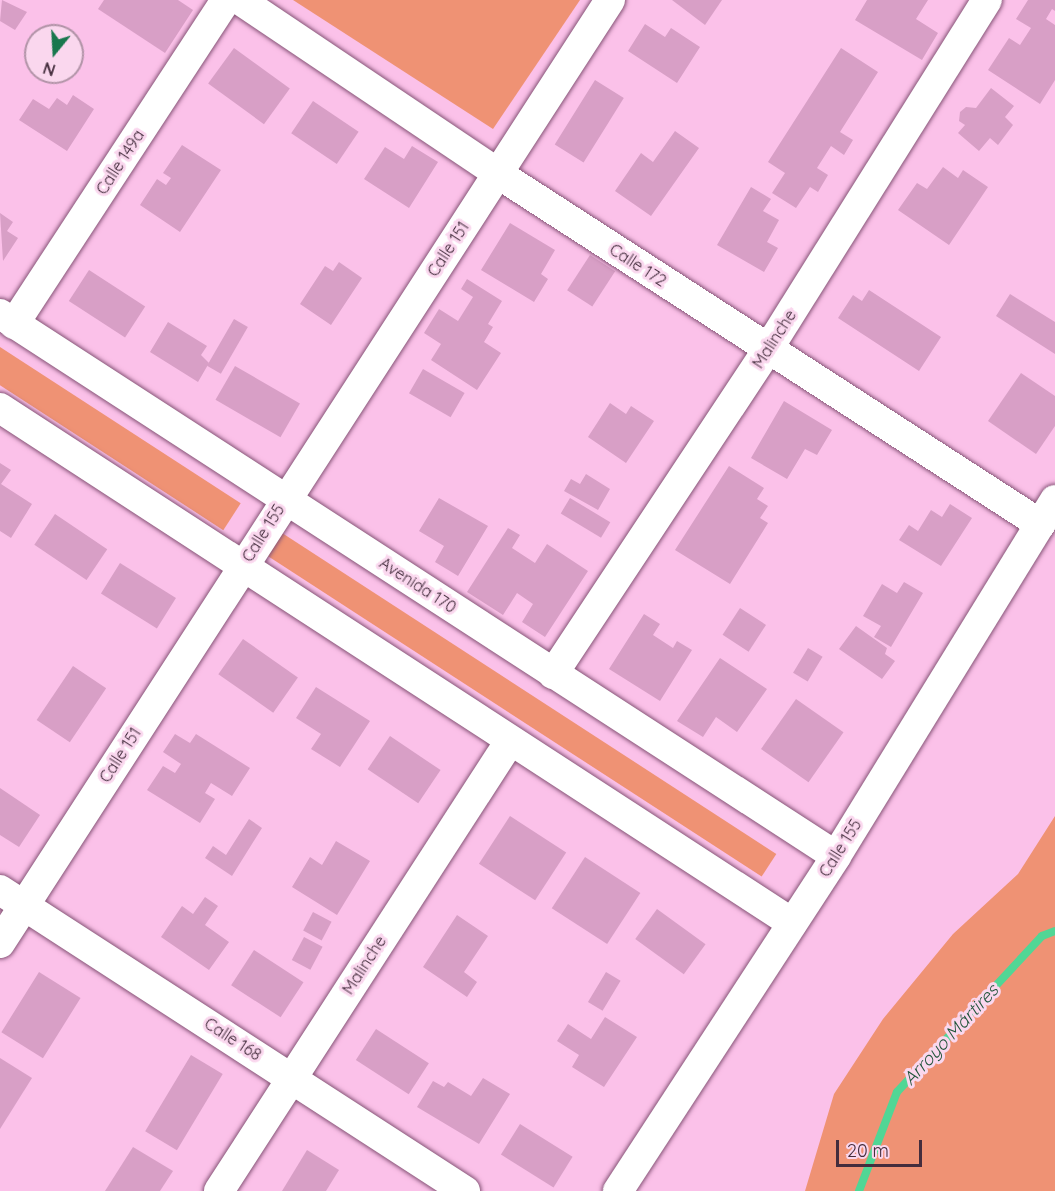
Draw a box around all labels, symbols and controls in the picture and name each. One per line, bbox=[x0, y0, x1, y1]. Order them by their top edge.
north arrow bbox=[24, 24, 84, 84]
text: N bbox=[40, 58, 58, 81]
street label: Calle 149a bbox=[92, 126, 148, 198]
street label: Calle 151 bbox=[423, 218, 473, 280]
street label: Calle 172 bbox=[606, 240, 670, 290]
street label: Malinche bbox=[748, 306, 800, 372]
street label: Calle 155 bbox=[238, 501, 288, 565]
street label: Avenida 170 bbox=[376, 553, 460, 617]
street label: Calle 151 bbox=[95, 724, 145, 786]
street label: Calle 155 bbox=[815, 816, 865, 880]
street label: Malinche bbox=[338, 932, 390, 998]
water label: Arroyo Mártires bbox=[899, 980, 1003, 1090]
street label: Calle 168 bbox=[201, 1014, 265, 1064]
scale bar bbox=[839, 1128, 924, 1166]
text: 20 m bbox=[847, 1139, 889, 1162]

